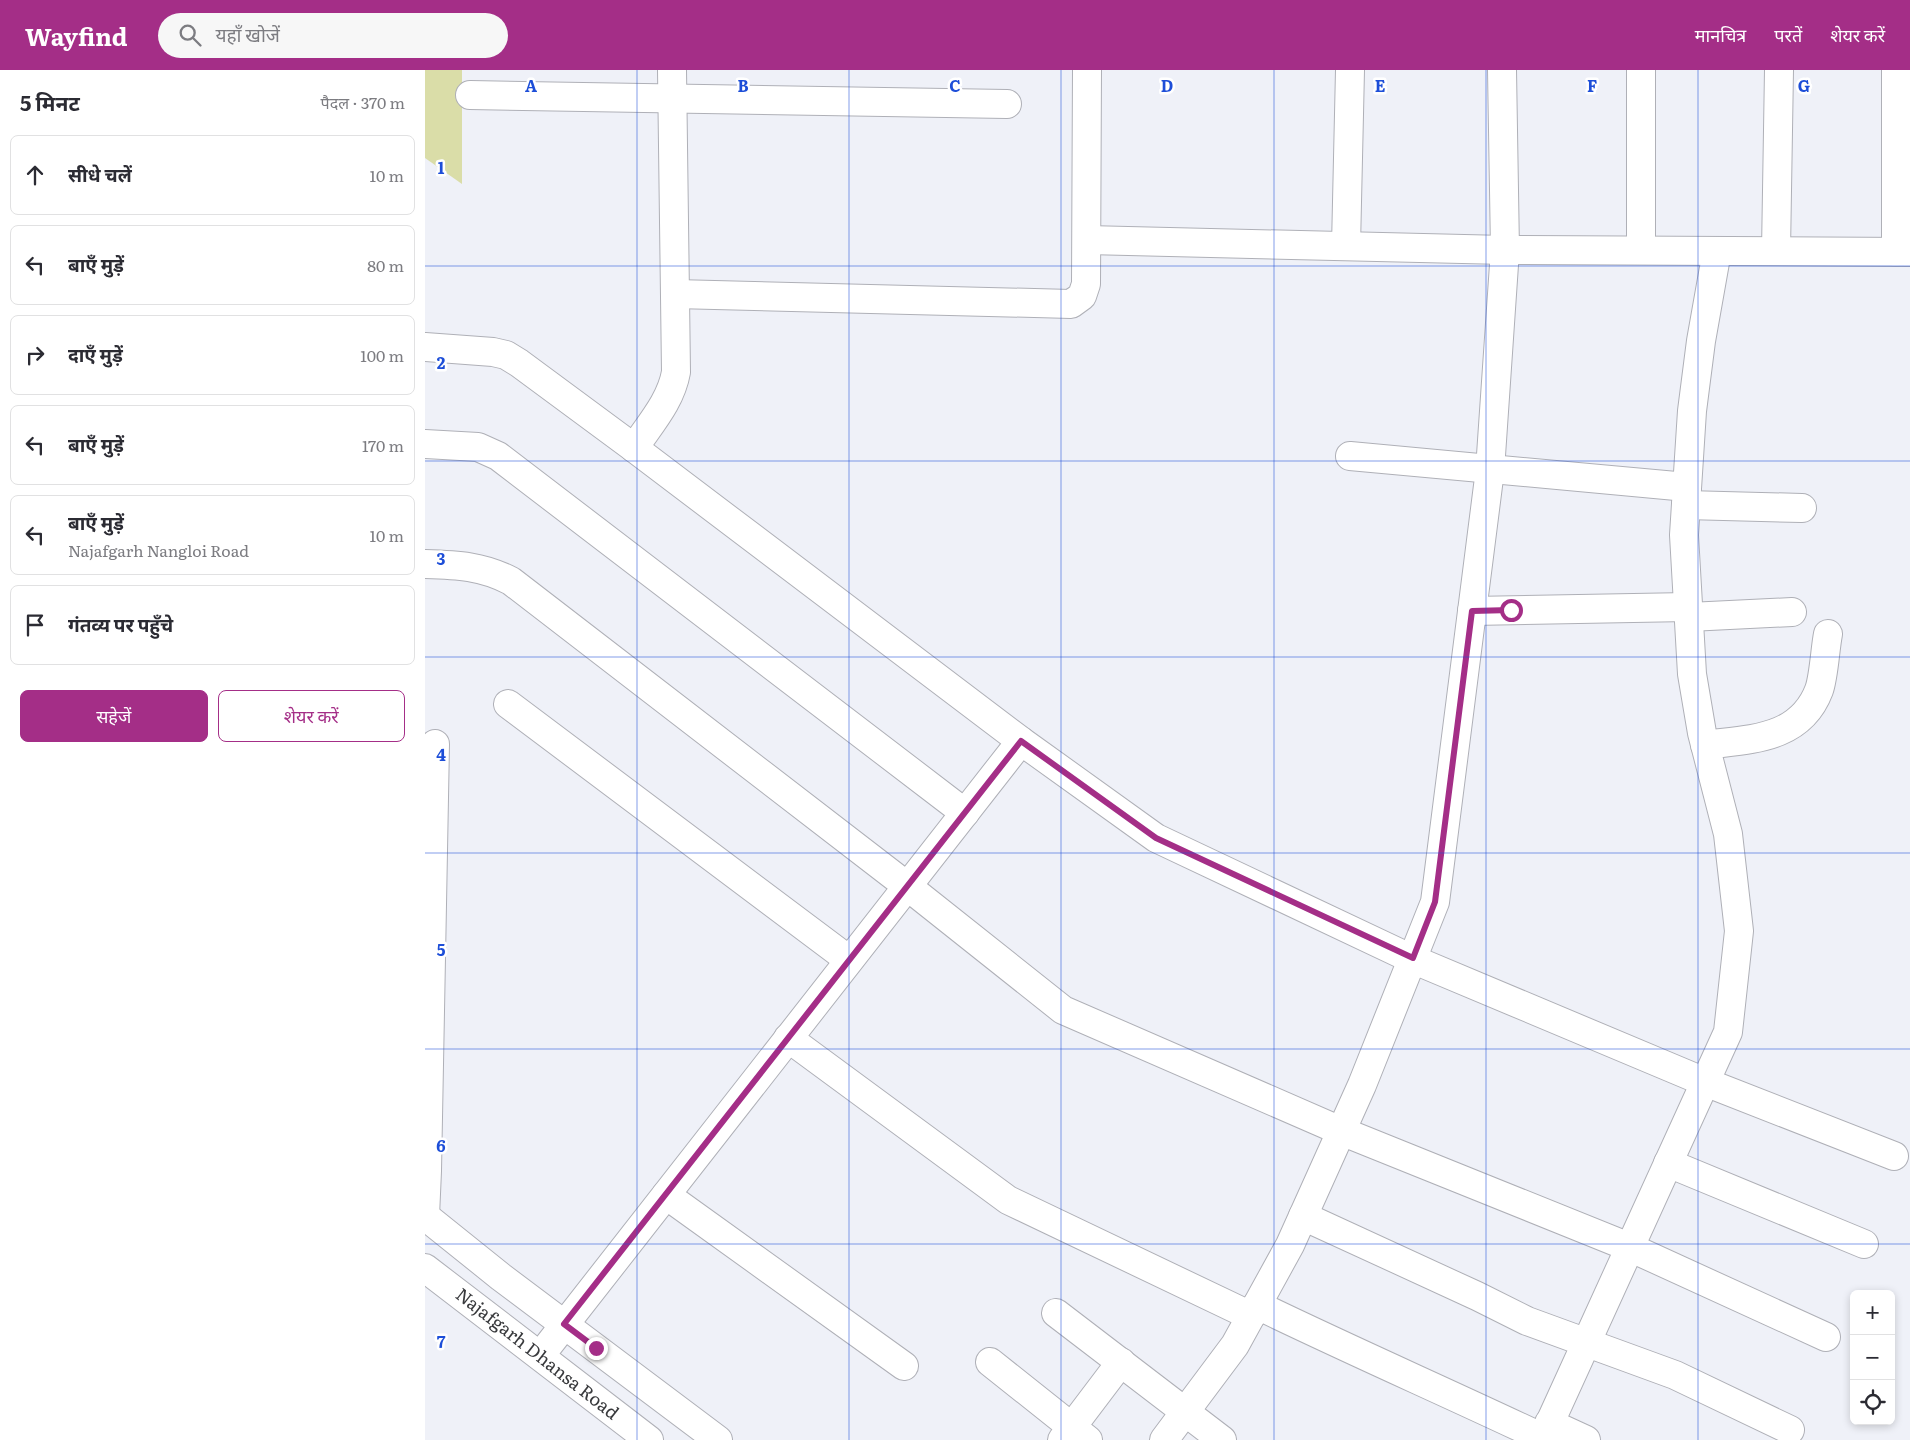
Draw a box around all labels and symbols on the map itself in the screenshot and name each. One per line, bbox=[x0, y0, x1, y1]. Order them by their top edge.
text: A bbox=[525, 73, 537, 97]
text: B bbox=[737, 73, 749, 97]
text: C bbox=[949, 73, 961, 97]
text: D bbox=[1161, 73, 1173, 97]
text: E bbox=[1375, 73, 1386, 97]
text: F bbox=[1587, 73, 1597, 97]
text: G bbox=[1798, 73, 1810, 97]
text: 1 bbox=[438, 155, 445, 179]
text: 2 bbox=[437, 350, 446, 374]
text: 3 bbox=[437, 546, 446, 570]
route start bbox=[1500, 599, 1523, 622]
text: 4 bbox=[436, 742, 446, 766]
text: 5 bbox=[437, 937, 446, 961]
text: 6 bbox=[436, 1133, 446, 1157]
street label: Najafgarh Dhansa Road bbox=[451, 1280, 625, 1425]
text: 7 bbox=[437, 1329, 446, 1353]
route end bbox=[585, 1337, 608, 1360]

